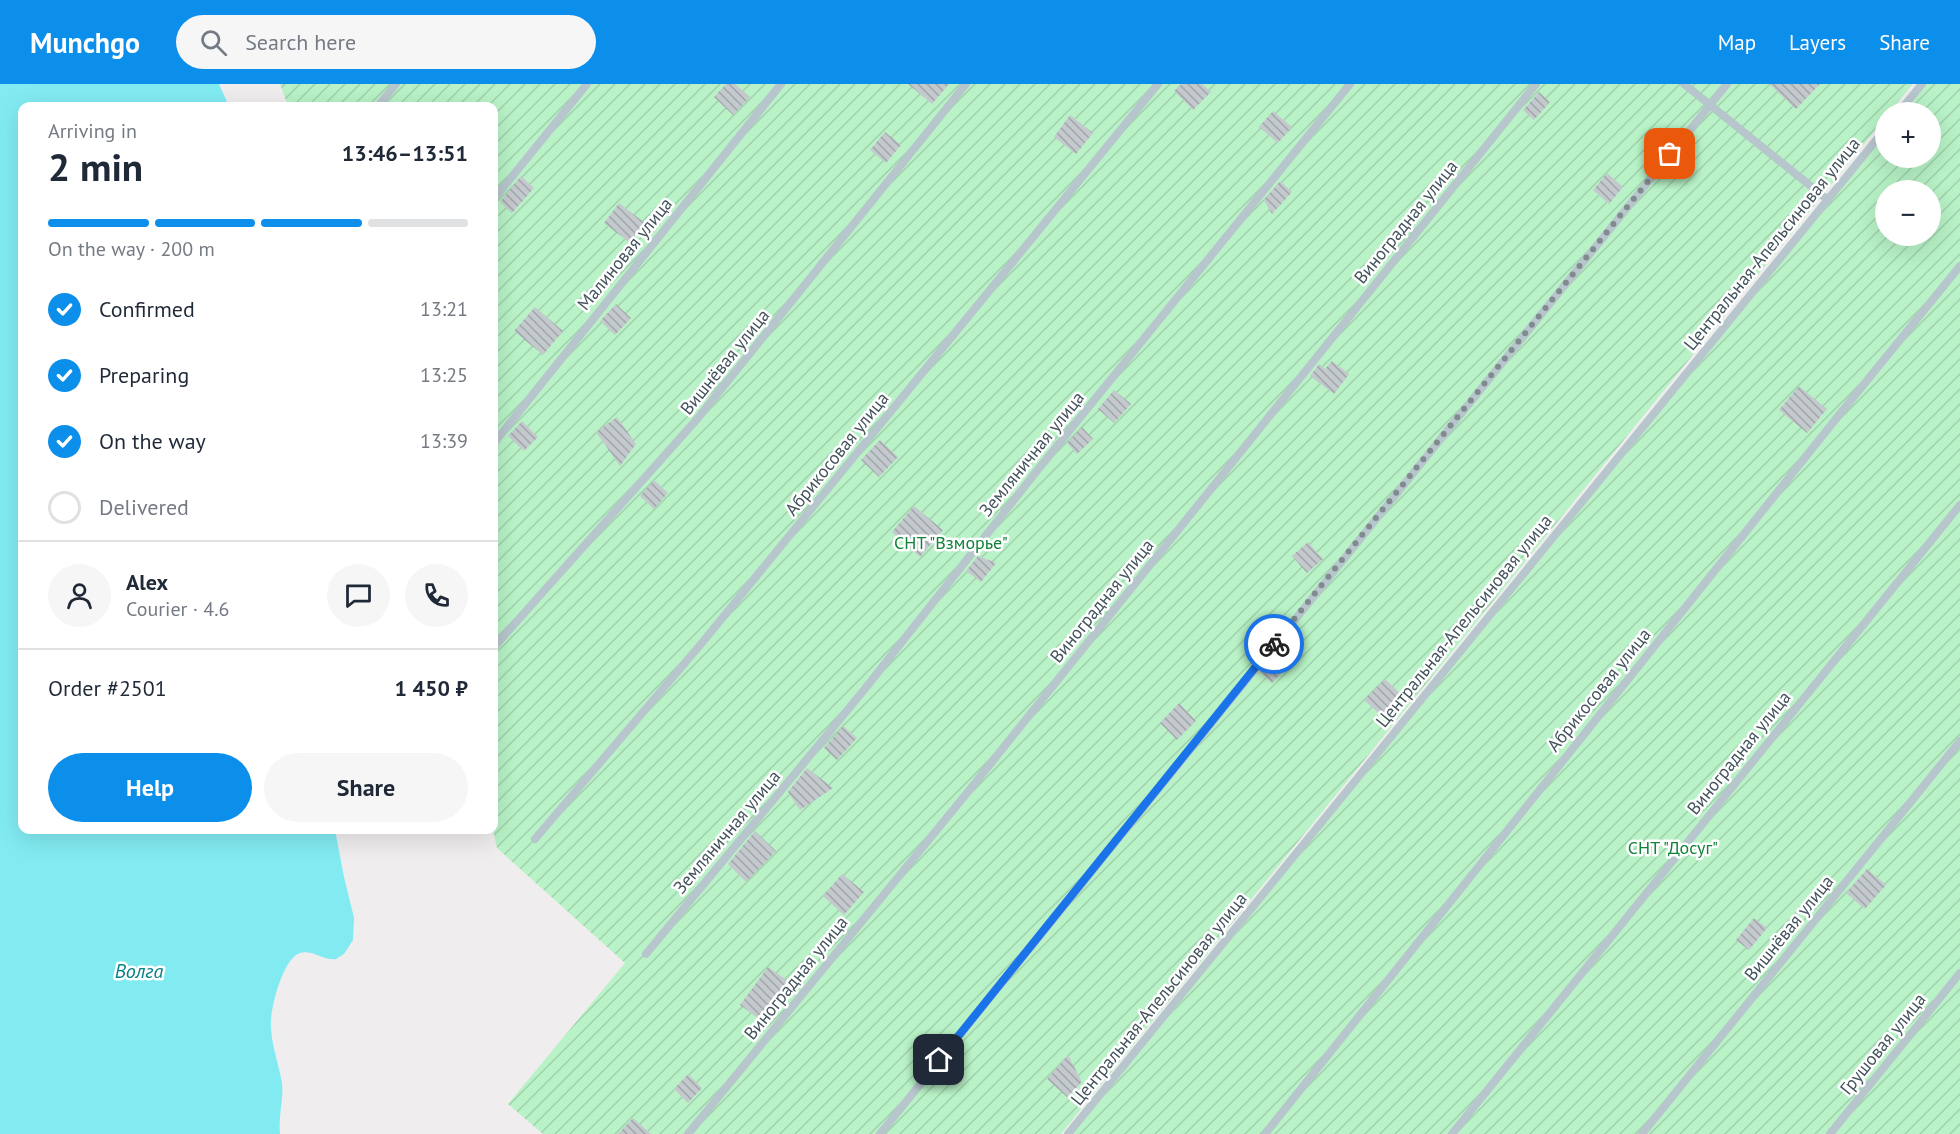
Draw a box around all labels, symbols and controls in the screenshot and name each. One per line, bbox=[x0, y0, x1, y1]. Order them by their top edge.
search box bbox=[176, 15, 596, 69]
text: Munchgo bbox=[30, 24, 140, 61]
icon: search bbox=[197, 26, 230, 59]
text: Search here bbox=[245, 28, 356, 56]
text: Map bbox=[1718, 29, 1756, 56]
text: Layers bbox=[1789, 29, 1846, 56]
text: Share bbox=[1879, 29, 1930, 56]
map controls bbox=[1875, 102, 1941, 246]
button: + bbox=[1875, 102, 1941, 168]
text: Arriving in bbox=[48, 118, 137, 144]
pin bbox=[1644, 128, 1695, 179]
street label: Центральная-Апельсиновая улица bbox=[1678, 132, 1865, 355]
icon: bag bbox=[1653, 137, 1686, 170]
text: 13:46–13:51 bbox=[342, 139, 468, 167]
text: 2 min bbox=[48, 141, 143, 192]
street label: Виноградная улица bbox=[1349, 155, 1463, 288]
button: − bbox=[1875, 180, 1941, 246]
street label: Малиновая улица bbox=[572, 193, 677, 315]
text: On the way · 200 m bbox=[48, 236, 215, 262]
icon: check bbox=[48, 293, 81, 326]
text: Confirmed bbox=[99, 295, 195, 323]
text: 13:21 bbox=[420, 296, 468, 322]
street label: Вишнёвая улица bbox=[675, 304, 774, 419]
icon: check bbox=[48, 359, 81, 392]
text: Preparing bbox=[99, 361, 189, 389]
text: 13:25 bbox=[420, 362, 468, 388]
street label: Земляничная улица bbox=[974, 386, 1089, 521]
street label: Абрикосовая улица bbox=[780, 387, 893, 520]
icon: check bbox=[48, 425, 81, 458]
text: On the way bbox=[99, 427, 206, 455]
text: 13:39 bbox=[420, 428, 468, 454]
text: Delivered bbox=[99, 493, 189, 521]
street label: Центральная-Апельсиновая улица bbox=[1370, 509, 1557, 732]
park label: СНТ "Взморье" bbox=[894, 531, 1008, 554]
street label: Виноградная улица bbox=[1045, 534, 1159, 667]
button: person bbox=[48, 564, 111, 627]
button: chat bbox=[327, 564, 390, 627]
button: phone bbox=[405, 564, 468, 627]
text: Alex bbox=[126, 568, 168, 596]
text: Courier · 4.6 bbox=[126, 596, 229, 622]
courier bbox=[1244, 614, 1304, 674]
street label: Абрикосовая улица bbox=[1542, 623, 1655, 756]
icon: bike bbox=[1258, 628, 1291, 661]
text: Order #2501 bbox=[48, 674, 167, 702]
text: 1 450 ₽ bbox=[394, 674, 468, 702]
street label: Виноградная улица bbox=[1682, 686, 1796, 819]
button: Help bbox=[48, 753, 252, 822]
button: Share bbox=[264, 753, 468, 822]
street label: Земляничная улица bbox=[668, 765, 785, 898]
park label: СНТ "Досуг" bbox=[1628, 836, 1718, 859]
street label: Вишнёвая улица bbox=[1739, 870, 1838, 985]
street label: Центральная-Апельсиновая улица bbox=[1065, 887, 1252, 1110]
street label: Виноградная улица bbox=[739, 911, 853, 1044]
water label: Волга bbox=[115, 958, 164, 984]
street label: Грушовая улица bbox=[1835, 988, 1931, 1099]
pin bbox=[913, 1034, 964, 1085]
icon: home bbox=[922, 1043, 955, 1076]

